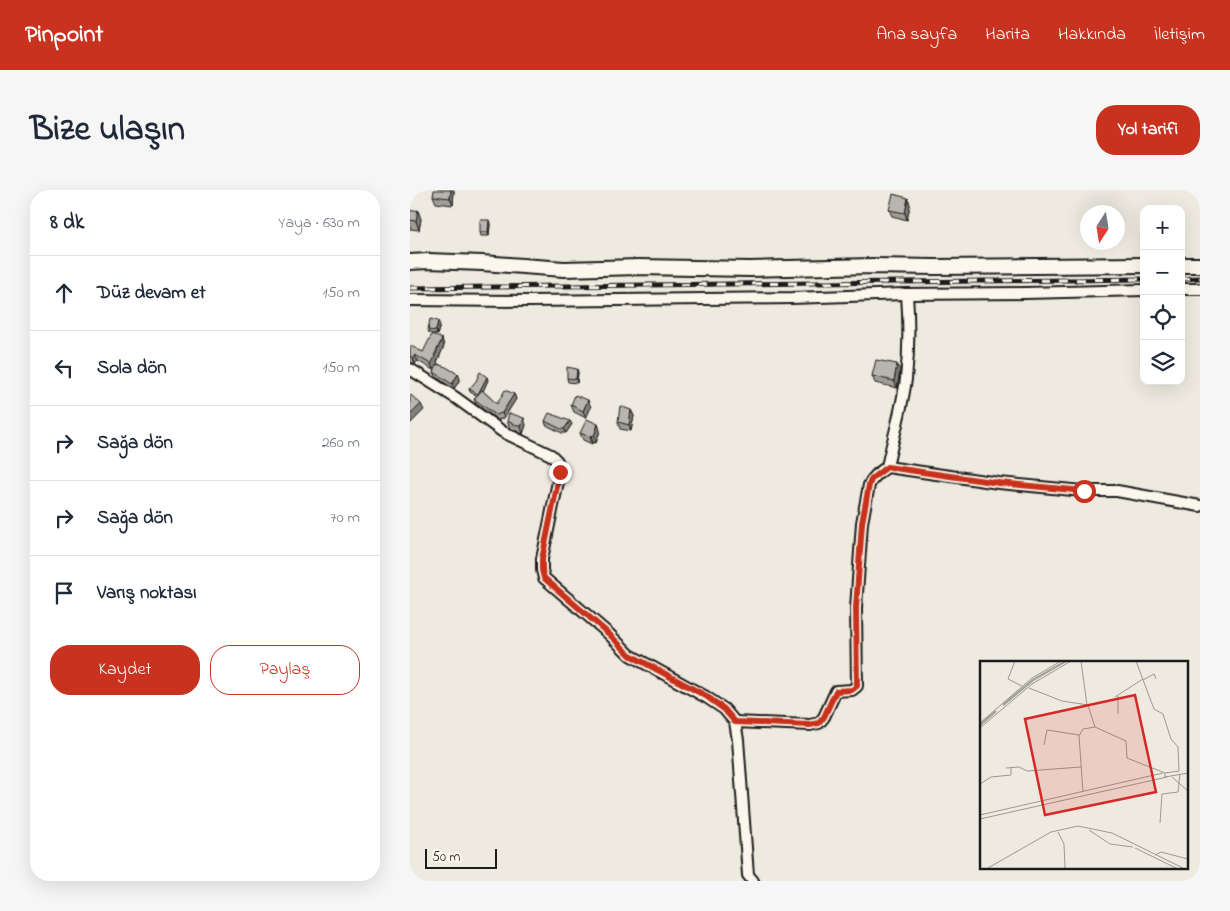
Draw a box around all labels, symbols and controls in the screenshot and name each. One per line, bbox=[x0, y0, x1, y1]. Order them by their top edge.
text: Pinpoint bbox=[25, 18, 103, 53]
text: Ana sayfa bbox=[876, 22, 957, 48]
text: Harita bbox=[985, 22, 1030, 48]
text: Hakkında bbox=[1058, 22, 1126, 48]
text: İletişim bbox=[1154, 22, 1205, 48]
text: Bize ulaşın bbox=[30, 105, 185, 156]
button: Yol tarifi bbox=[1096, 105, 1200, 155]
north arrow bbox=[1080, 205, 1125, 250]
map controls bbox=[1140, 205, 1185, 385]
button: + bbox=[1140, 205, 1185, 250]
text: 8 dk bbox=[50, 208, 84, 238]
text: Yaya · 630 m bbox=[278, 211, 360, 235]
button: − bbox=[1140, 250, 1185, 295]
icon: ahead bbox=[50, 279, 78, 307]
text: Düz devam et bbox=[97, 280, 206, 307]
text: 150 m bbox=[322, 281, 360, 305]
button: locate bbox=[1140, 295, 1185, 340]
button: layers bbox=[1140, 340, 1185, 385]
icon: left bbox=[50, 354, 78, 382]
text: Sola dön bbox=[97, 355, 167, 382]
text: 150 m bbox=[322, 356, 360, 380]
icon: right bbox=[50, 429, 78, 457]
text: Sağa dön bbox=[97, 430, 173, 457]
text: 260 m bbox=[322, 431, 360, 455]
route end bbox=[549, 461, 572, 484]
route start bbox=[1073, 480, 1096, 503]
icon: right bbox=[50, 504, 78, 532]
text: Sağa dön bbox=[97, 505, 173, 532]
text: 70 m bbox=[330, 506, 360, 530]
icon: arrive bbox=[50, 579, 78, 607]
text: Varış noktası bbox=[97, 580, 197, 607]
button: Kaydet bbox=[50, 645, 200, 695]
button: Paylaş bbox=[210, 645, 360, 695]
inset map bbox=[980, 661, 1188, 868]
scale bar bbox=[425, 846, 498, 869]
text: 50 m bbox=[432, 847, 460, 868]

